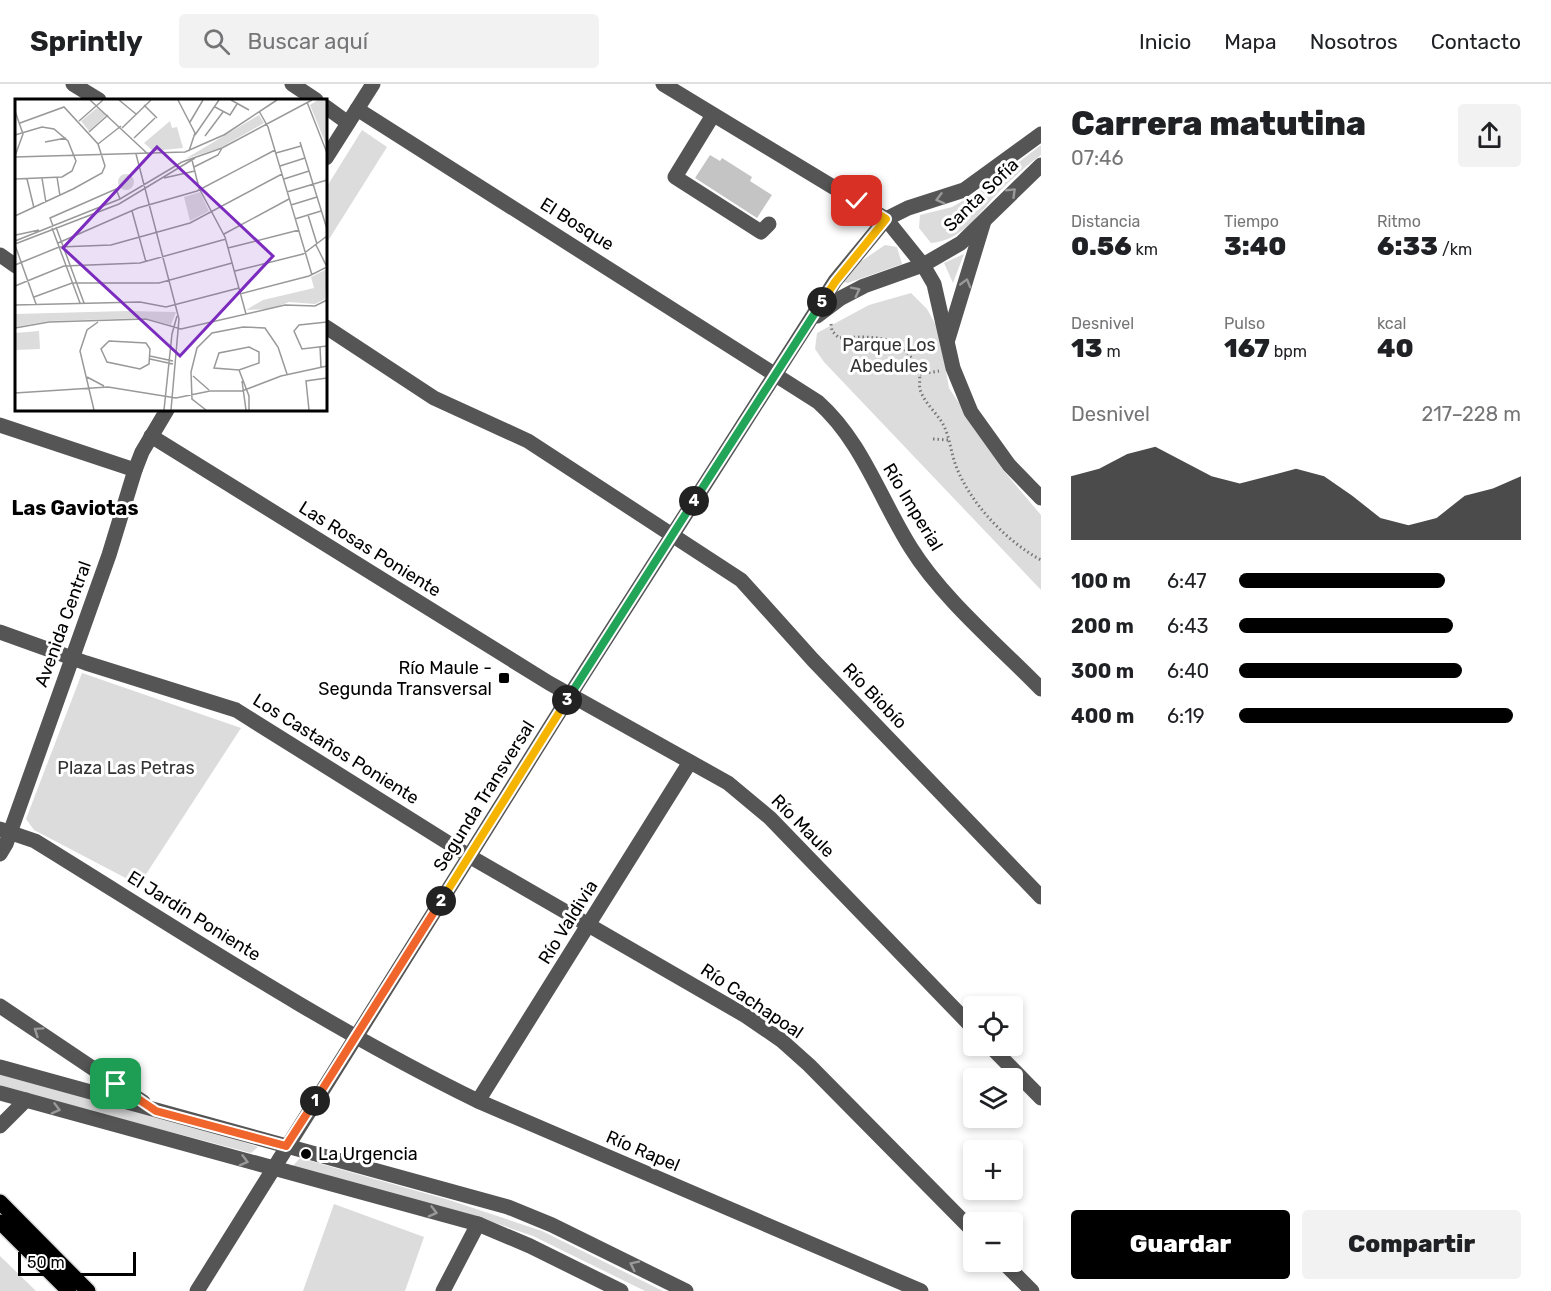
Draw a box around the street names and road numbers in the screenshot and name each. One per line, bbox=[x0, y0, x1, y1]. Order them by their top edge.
street label: Santa Sofía bbox=[939, 154, 1023, 236]
street label: El Bosque bbox=[536, 193, 618, 255]
street label: Río Imperial bbox=[878, 459, 948, 555]
street label: Las Rosas Poniente bbox=[295, 496, 445, 602]
street label: Avenida Central bbox=[30, 558, 96, 690]
street label: Río Biobío bbox=[838, 659, 912, 733]
street label: Los Castaños Poniente bbox=[249, 689, 423, 809]
street label: Segunda Transversal bbox=[429, 716, 539, 876]
street label: Río Maule bbox=[767, 790, 839, 862]
street label: El Jardín Poniente bbox=[123, 866, 265, 966]
street label: Río Valdivia bbox=[534, 876, 602, 968]
street label: Río Cachapoal bbox=[697, 959, 807, 1043]
street label: Río Rapel bbox=[603, 1126, 683, 1176]

